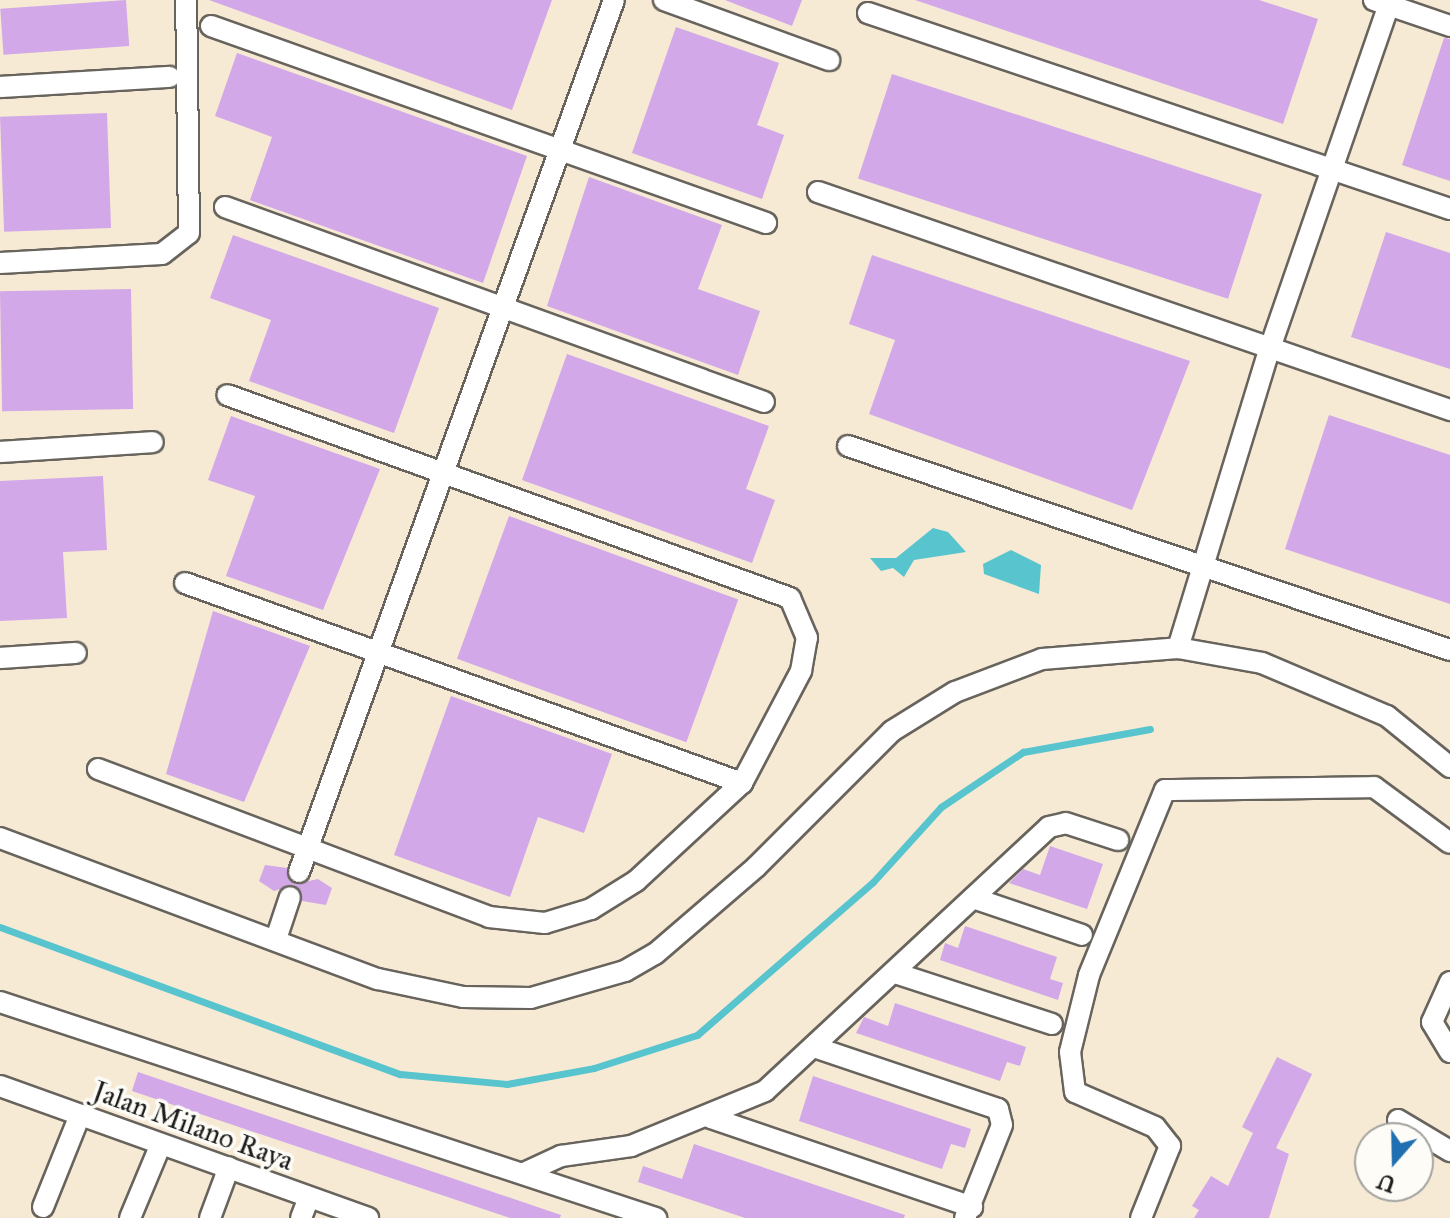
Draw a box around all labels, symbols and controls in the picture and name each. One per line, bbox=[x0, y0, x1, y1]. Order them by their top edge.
street label: Jalan Milano Raya bbox=[88, 1074, 298, 1178]
north arrow bbox=[1354, 1122, 1434, 1202]
text: U bbox=[1374, 1167, 1399, 1199]

